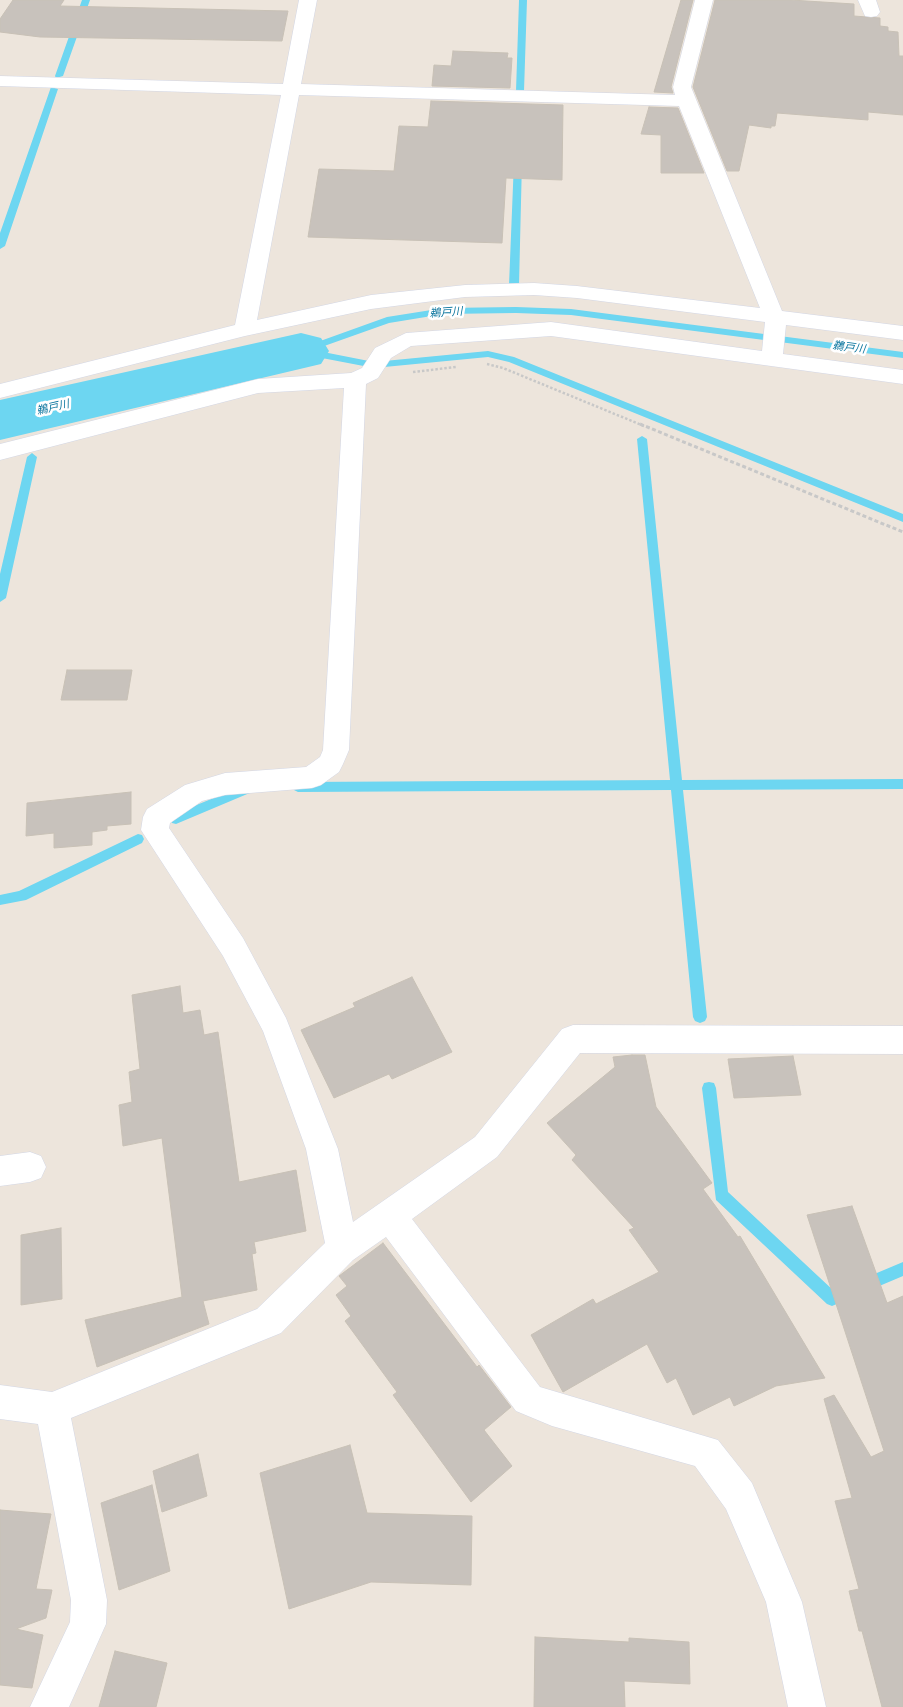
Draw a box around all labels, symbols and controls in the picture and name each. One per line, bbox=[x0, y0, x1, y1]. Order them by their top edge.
water label: 鵜戸川 bbox=[429, 305, 463, 321]
water label: 鵜戸川 bbox=[832, 339, 866, 357]
water label: 鵜戸川 bbox=[35, 398, 71, 418]

